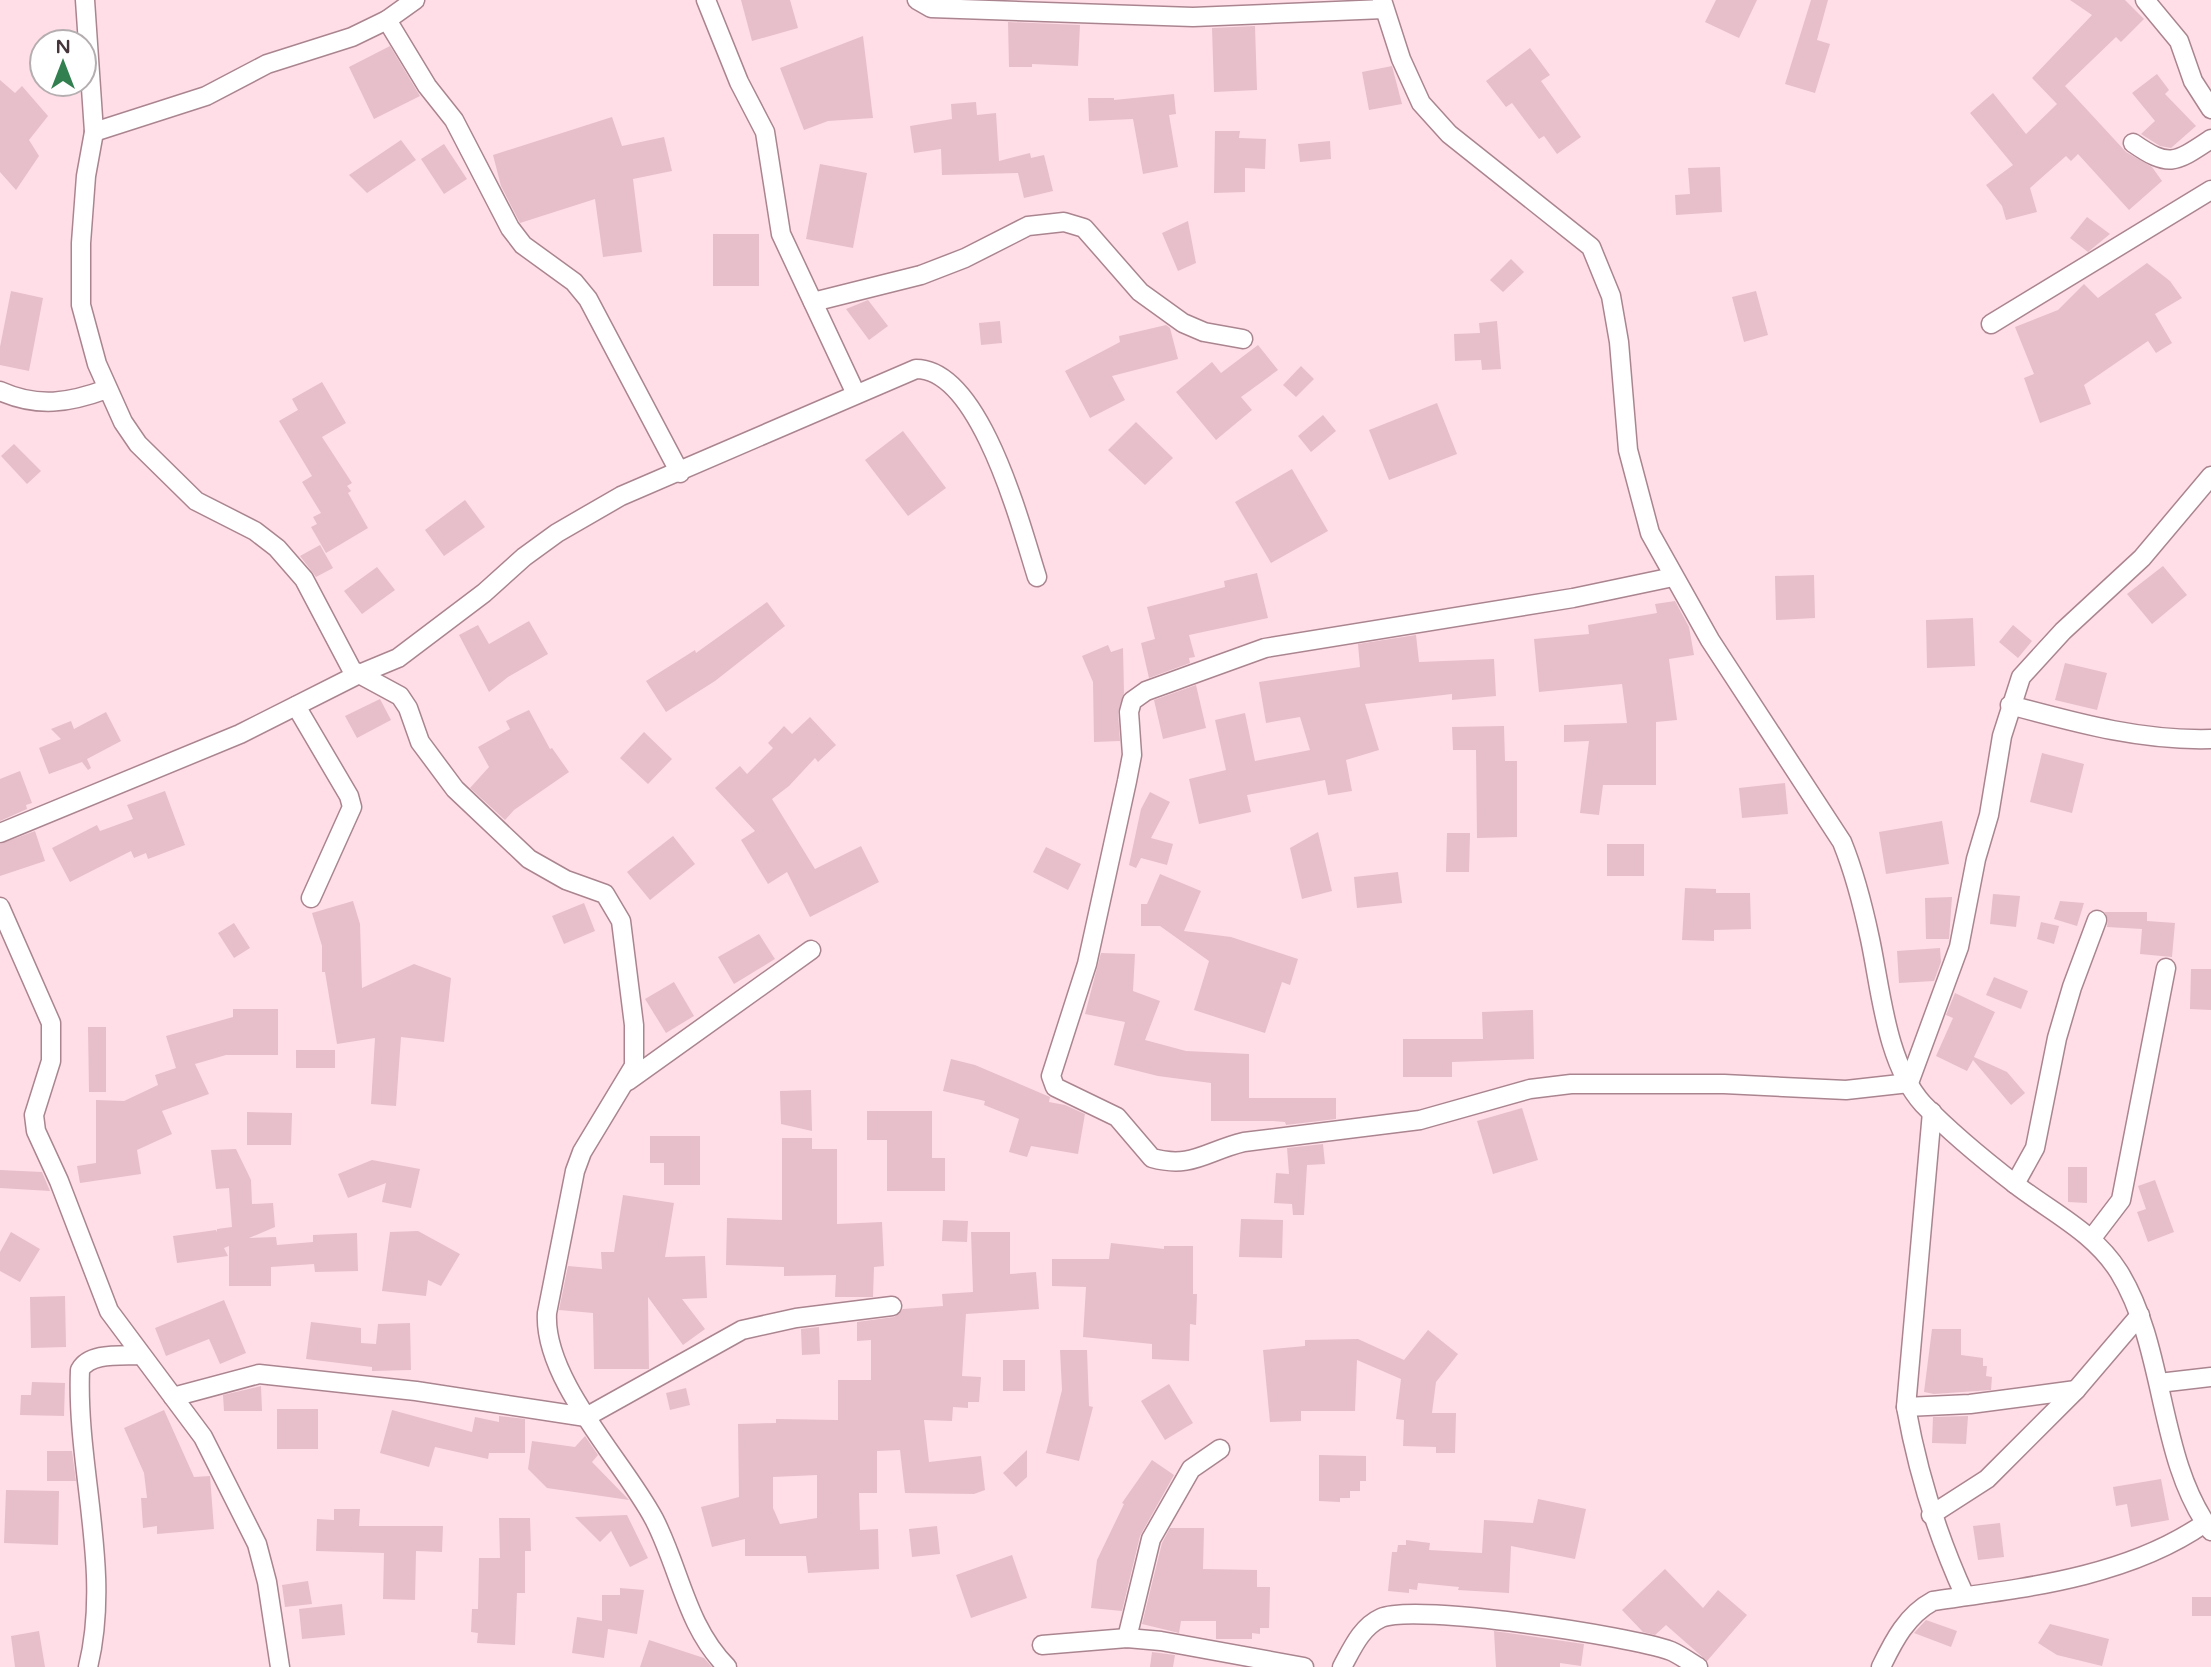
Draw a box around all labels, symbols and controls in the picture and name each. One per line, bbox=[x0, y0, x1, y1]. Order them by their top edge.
north arrow bbox=[28, 28, 98, 98]
text: N bbox=[55, 36, 71, 58]

